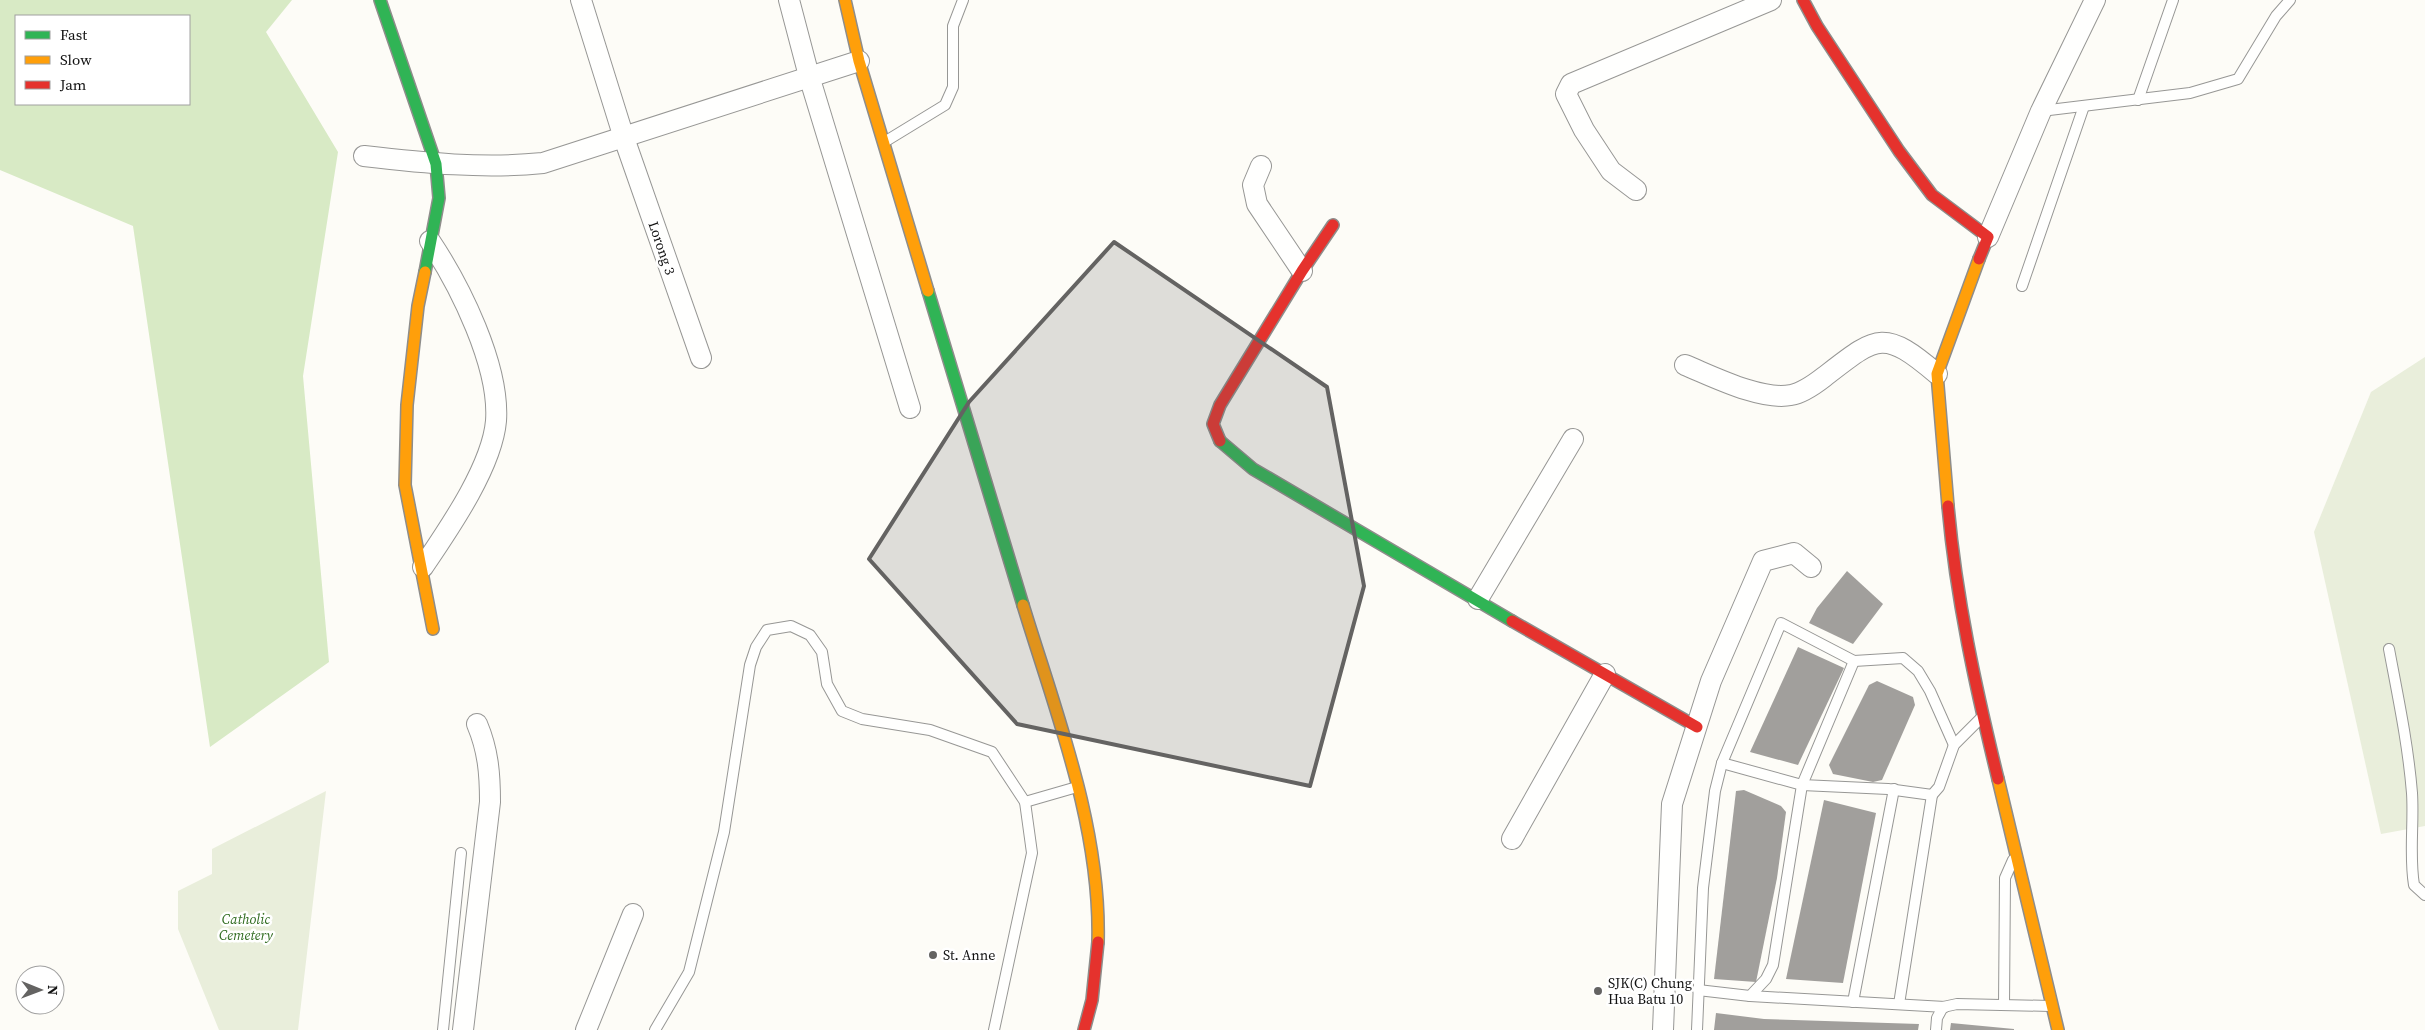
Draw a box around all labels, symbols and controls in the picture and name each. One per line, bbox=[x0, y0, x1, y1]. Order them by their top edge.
legend bbox=[15, 15, 190, 105]
text: Fast bbox=[60, 24, 87, 45]
text: Slow bbox=[60, 49, 92, 70]
text: Jam bbox=[59, 74, 87, 95]
street label: Lorong 3 bbox=[644, 219, 680, 277]
park label: Catholic Cemetery bbox=[219, 909, 273, 945]
place label: St. Anne bbox=[943, 945, 995, 965]
marker: St. Anne bbox=[927, 949, 939, 961]
north arrow bbox=[15, 965, 65, 1015]
place label: SJK(C) Chung Hua Batu 10 bbox=[1608, 973, 1692, 1009]
text: N bbox=[43, 985, 63, 996]
marker: SJK(C) Chung Hua Batu 10 bbox=[1592, 985, 1604, 997]

